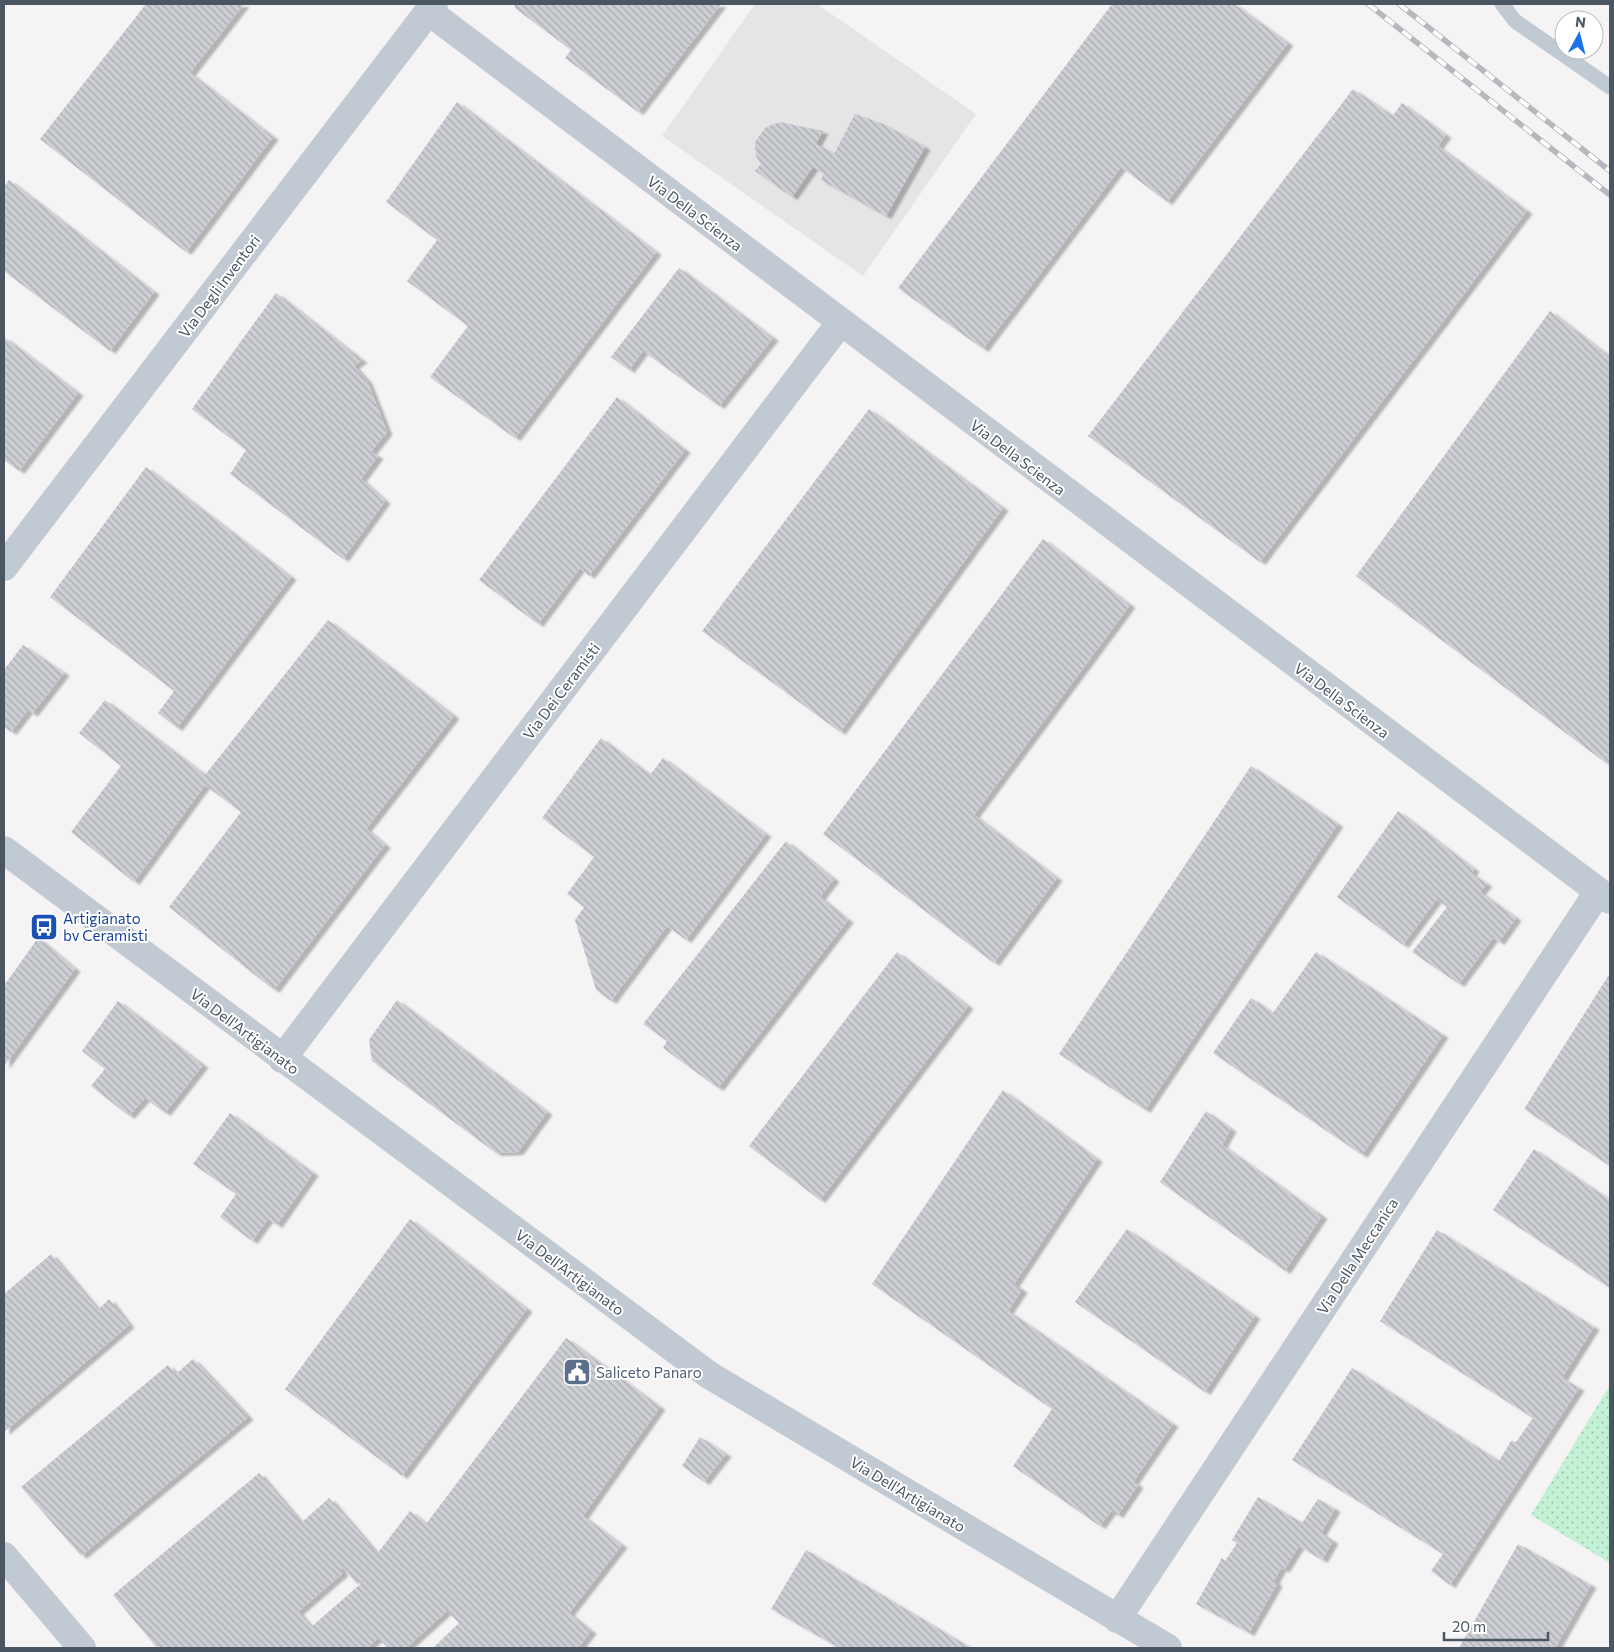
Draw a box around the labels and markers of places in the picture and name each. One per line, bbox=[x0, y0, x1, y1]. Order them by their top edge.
place label: Artigianato bv Ceramisti bbox=[63, 909, 148, 944]
bus stop icon: Artigianato bv Ceramisti bbox=[29, 912, 59, 942]
public building icon: Saliceto Panaro bbox=[562, 1357, 592, 1387]
place label: Saliceto Panaro bbox=[596, 1363, 702, 1381]

